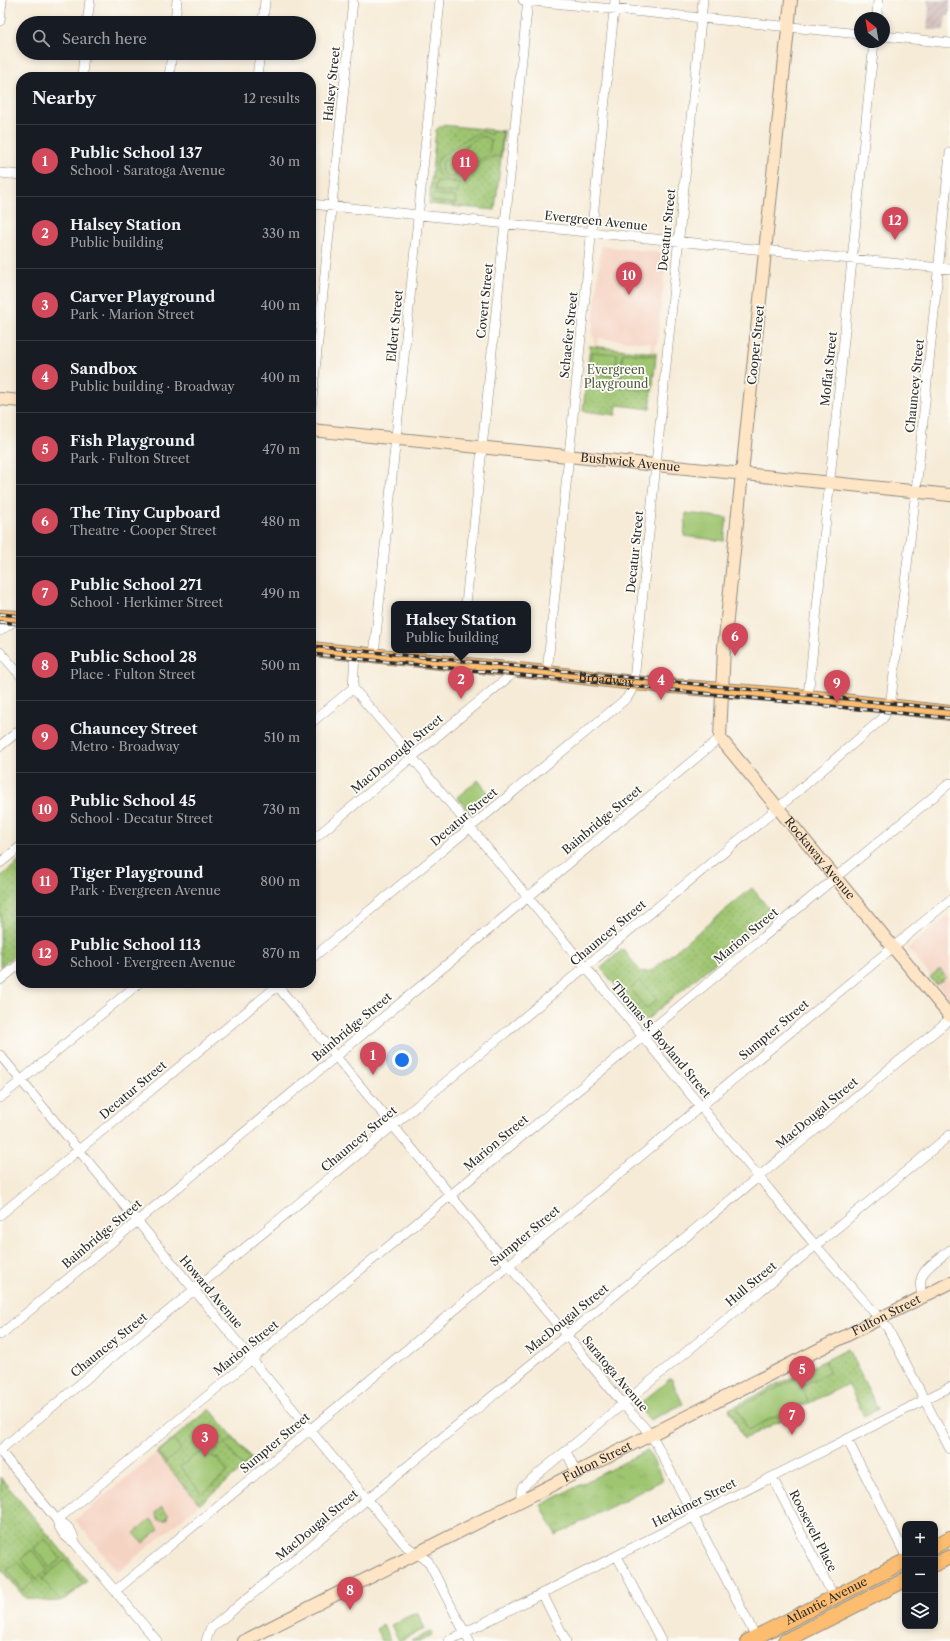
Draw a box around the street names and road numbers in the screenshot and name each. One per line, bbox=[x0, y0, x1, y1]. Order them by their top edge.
street label: Halsey Street bbox=[320, 45, 343, 122]
street label: Decatur Street bbox=[655, 187, 678, 272]
street label: Evergreen Avenue bbox=[544, 208, 649, 233]
street label: Covert Street bbox=[473, 262, 496, 339]
street label: Eldert Street bbox=[383, 288, 406, 363]
street label: Schaefer Street bbox=[557, 290, 581, 379]
street label: Cooper Street bbox=[744, 304, 767, 386]
street label: Moffat Street bbox=[817, 330, 840, 407]
street label: Chauncey Street bbox=[902, 338, 927, 434]
street label: Bushwick Avenue bbox=[580, 449, 681, 475]
street label: Decatur Street bbox=[623, 509, 646, 594]
street label: Broadway bbox=[578, 669, 636, 690]
street label: MacDonough Street bbox=[348, 710, 446, 796]
street label: Bainbridge Street bbox=[559, 781, 645, 857]
street label: Decatur Street bbox=[427, 784, 501, 849]
street label: Rockaway Avenue bbox=[782, 814, 859, 903]
street label: Chauncey Street bbox=[567, 896, 649, 969]
street label: Marion Street bbox=[711, 904, 781, 967]
street label: Thomas S. Boyland Street bbox=[608, 978, 715, 1101]
street label: Bainbridge Street bbox=[309, 988, 395, 1064]
street label: Sumpter Street bbox=[736, 996, 812, 1063]
street label: Decatur Street bbox=[96, 1057, 170, 1122]
street label: MacDougal Street bbox=[773, 1073, 861, 1151]
street label: Chauncey Street bbox=[318, 1102, 400, 1175]
street label: Marion Street bbox=[461, 1111, 531, 1174]
street label: Bainbridge Street bbox=[59, 1195, 145, 1271]
street label: Sumpter Street bbox=[487, 1202, 563, 1269]
street label: Howard Avenue bbox=[177, 1252, 246, 1331]
street label: Hull Street bbox=[722, 1258, 780, 1309]
street label: MacDougal Street bbox=[522, 1280, 612, 1357]
street label: Fulton Street bbox=[849, 1291, 924, 1339]
street label: Chauncey Street bbox=[67, 1309, 151, 1380]
street label: Marion Street bbox=[210, 1316, 282, 1378]
street label: Saratoga Avenue bbox=[579, 1333, 652, 1415]
street label: Sumpter Street bbox=[237, 1409, 313, 1476]
street label: Fulton Street bbox=[560, 1437, 635, 1485]
street label: Herkimer Street bbox=[649, 1475, 739, 1530]
street label: MacDougal Street bbox=[273, 1485, 361, 1563]
street label: Roosevelt Place bbox=[786, 1487, 841, 1574]
street label: Atlantic Avenue bbox=[782, 1573, 870, 1628]

